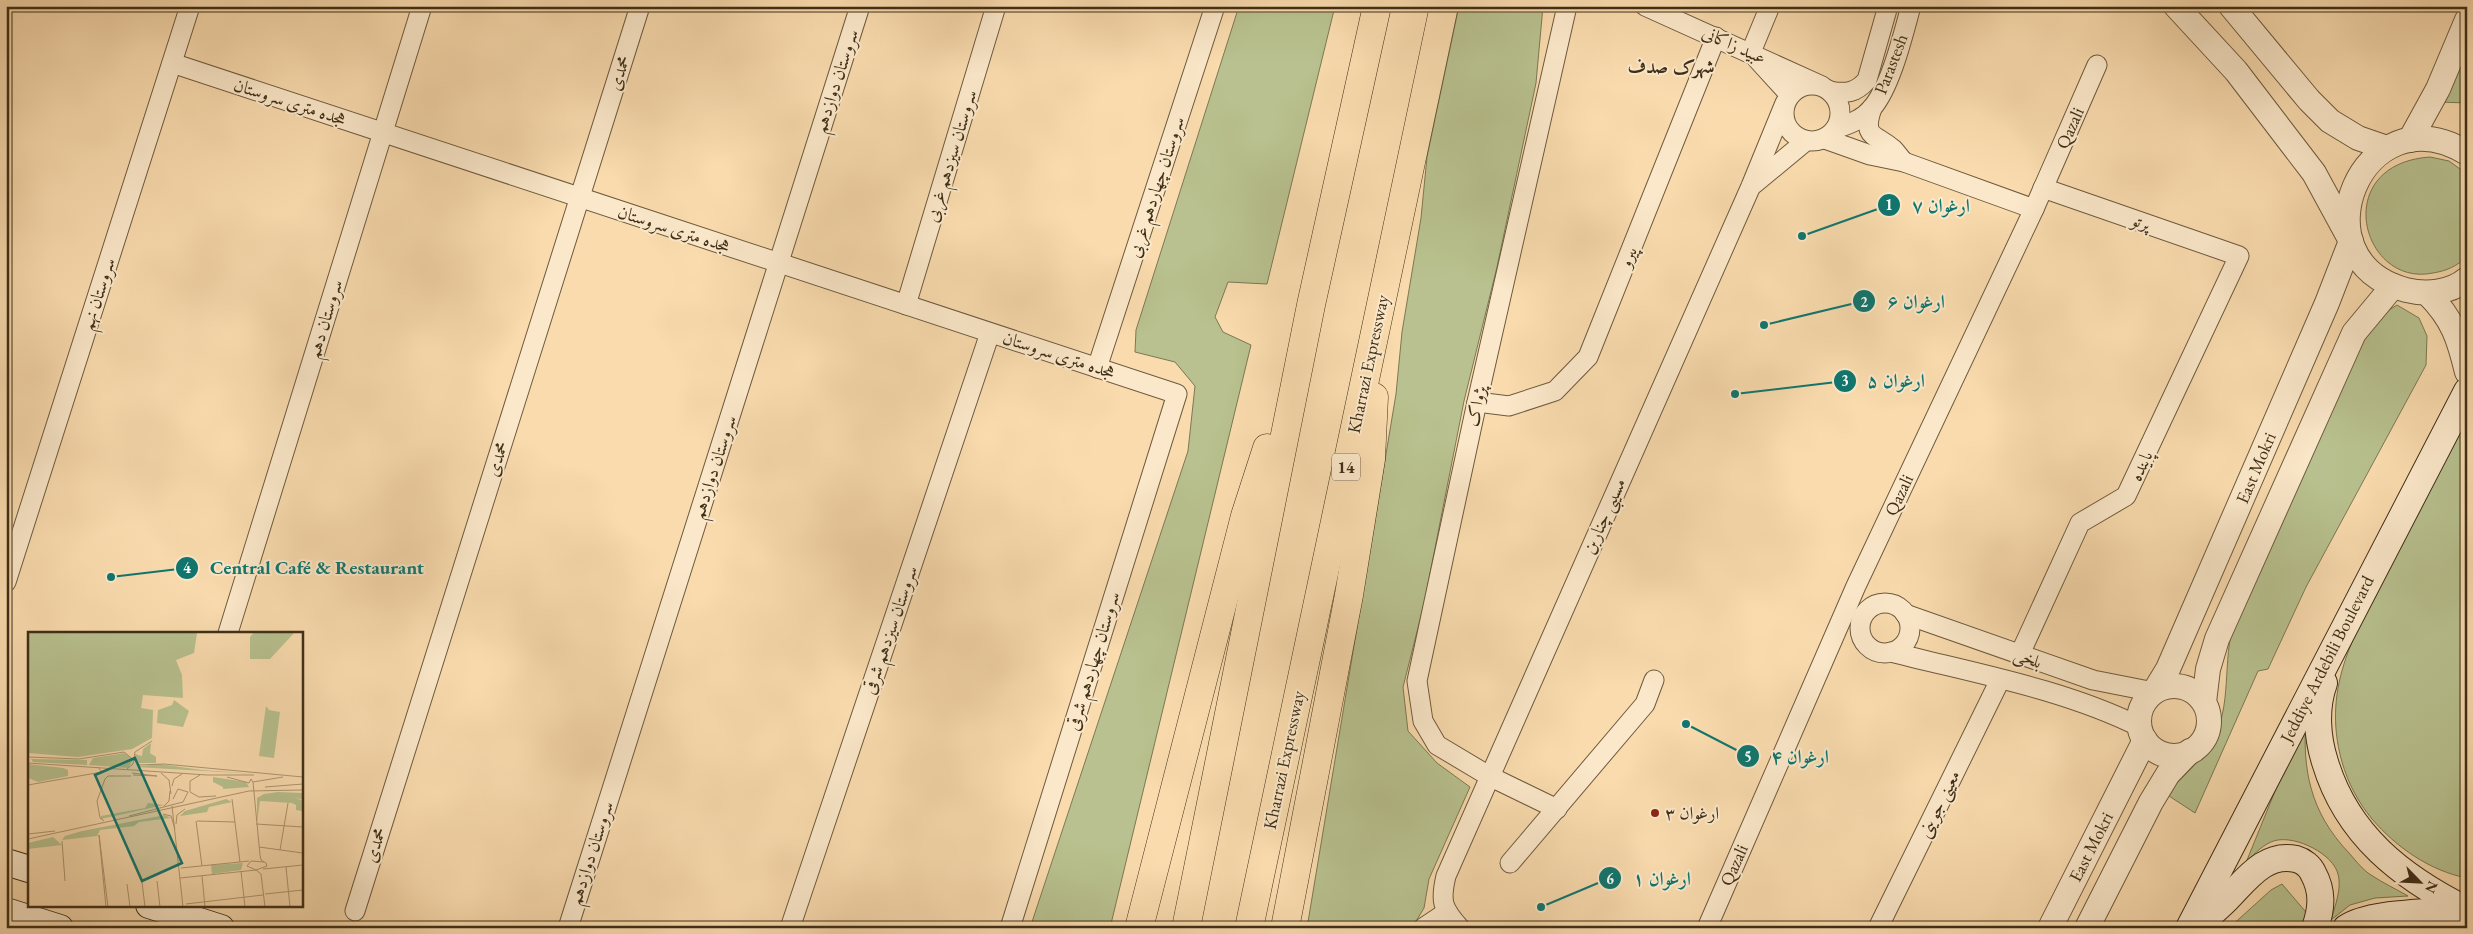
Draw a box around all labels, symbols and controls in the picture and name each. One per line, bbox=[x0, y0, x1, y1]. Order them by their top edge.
street label: عبید زاکانی bbox=[1699, 20, 1770, 69]
street label: سروستان دوازدهم bbox=[808, 26, 869, 138]
street label: Parastesh bbox=[1869, 30, 1913, 97]
street label: محمدی bbox=[602, 52, 635, 93]
district label: شهرک صدف bbox=[1627, 54, 1715, 79]
street label: هجده متری سروستان bbox=[231, 73, 349, 131]
street label: سروستان سیزدهم غربی bbox=[919, 87, 987, 227]
street label: Qazali bbox=[2050, 103, 2089, 152]
street label: سروستان چهاردهم غربی bbox=[1122, 113, 1195, 262]
callout: ارغوان ۷ bbox=[1877, 188, 1979, 222]
text: ارغوان ۷ bbox=[1912, 193, 1970, 218]
text: 1 bbox=[1885, 195, 1893, 214]
street label: هجده متری سروستان bbox=[615, 200, 733, 258]
street label: پرتو bbox=[2127, 207, 2155, 236]
street label: پیرو bbox=[1612, 242, 1644, 273]
street label: سروستان نهم bbox=[75, 255, 126, 335]
street label: سروستان دهم bbox=[302, 276, 353, 363]
callout: ارغوان ۶ bbox=[1852, 284, 1955, 318]
text: ارغوان ۶ bbox=[1887, 289, 1945, 314]
street label: Kharrazi Expressway bbox=[1342, 292, 1393, 435]
text: 2 bbox=[1860, 292, 1868, 311]
street label: هجده متری سروستان bbox=[1000, 326, 1118, 384]
callout: ارغوان ۵ bbox=[1832, 364, 1935, 398]
text: ارغوان ۵ bbox=[1867, 368, 1925, 393]
text: 3 bbox=[1841, 371, 1849, 390]
street label: پژواک bbox=[1460, 382, 1491, 428]
street label: سروستان دوازدهم bbox=[686, 412, 747, 524]
street label: East Mokri bbox=[2230, 428, 2281, 507]
street label: محمدی bbox=[480, 438, 513, 479]
street label: پاینده bbox=[2124, 445, 2160, 486]
road number: 14 bbox=[1332, 454, 1360, 481]
street label: Qazali bbox=[1879, 470, 1918, 519]
street label: مسیبی چناربن bbox=[1577, 474, 1634, 559]
callout: Central Café & Restaurant bbox=[175, 551, 434, 585]
text: Central Café & Restaurant bbox=[210, 555, 424, 580]
text: 4 bbox=[183, 558, 192, 577]
street label: سروستان سیزدهم شرقی bbox=[857, 563, 928, 699]
street label: Jeddiye Ardebili Boulevard bbox=[2274, 571, 2379, 748]
street label: سروستان چهاردهم شرقی bbox=[1060, 588, 1130, 735]
inset map bbox=[28, 632, 302, 906]
street label: بلخی bbox=[2011, 642, 2045, 674]
street label: Kharrazi Expressway bbox=[1258, 688, 1309, 831]
callout: ارغوان ۴ bbox=[1736, 739, 1839, 773]
text: ارغوان ۴ bbox=[1771, 744, 1829, 769]
text: 5 bbox=[1744, 747, 1752, 766]
street label: معینی جوینی bbox=[1912, 766, 1967, 842]
street label: سروستان دوازدهم bbox=[563, 798, 624, 910]
place label: ارغوان ۳ bbox=[1665, 801, 1719, 824]
marker: ارغوان ۳ bbox=[1649, 807, 1661, 819]
street label: East Mokri bbox=[2063, 807, 2118, 886]
street label: محمدی bbox=[358, 824, 391, 865]
street label: Qazali bbox=[1714, 840, 1753, 889]
north arrow bbox=[2396, 856, 2446, 906]
callout: ارغوان ۱ bbox=[1598, 861, 1701, 895]
text: ارغوان ۱ bbox=[1633, 866, 1691, 891]
text: 6 bbox=[1606, 869, 1614, 888]
text: N bbox=[2421, 878, 2442, 897]

